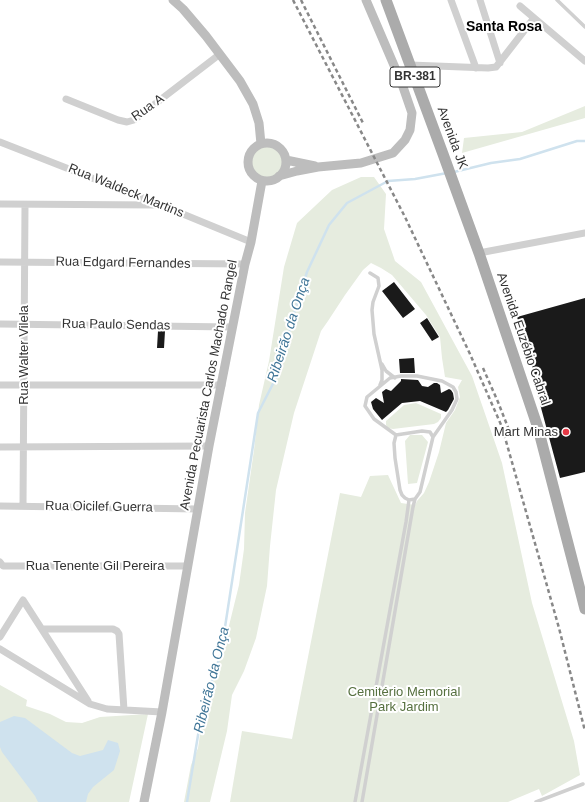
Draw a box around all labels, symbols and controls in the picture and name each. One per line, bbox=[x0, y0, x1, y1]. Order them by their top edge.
district label: Santa Rosa bbox=[466, 19, 542, 35]
road number: BR-381 bbox=[390, 67, 440, 87]
street label: Rua A bbox=[129, 91, 167, 125]
street label: Avenida JK bbox=[433, 105, 471, 171]
street label: Rua Waldeck Martins bbox=[66, 161, 186, 221]
street label: Rua Edgard Fernandes bbox=[55, 254, 191, 272]
street label: Avenida Pecuarista Carlos Machado Rangel bbox=[177, 258, 241, 512]
street label: Avenida Euzébio Cabral bbox=[493, 271, 553, 407]
water label: Ribeirão da Onça bbox=[264, 276, 314, 384]
street label: Rua Walter Vilela bbox=[16, 305, 32, 405]
street label: Rua Paulo Sendas bbox=[62, 316, 170, 334]
place label: Mart Minas bbox=[494, 424, 558, 440]
marker: Mart Minas bbox=[561, 427, 571, 437]
street label: Rua Oicilef Guerra bbox=[45, 498, 153, 516]
street label: Rua Tenente Gil Pereira bbox=[26, 558, 164, 574]
water label: Ribeirão da Onça bbox=[191, 625, 233, 735]
park label: Cemitério Memorial Park Jardim bbox=[348, 684, 460, 715]

